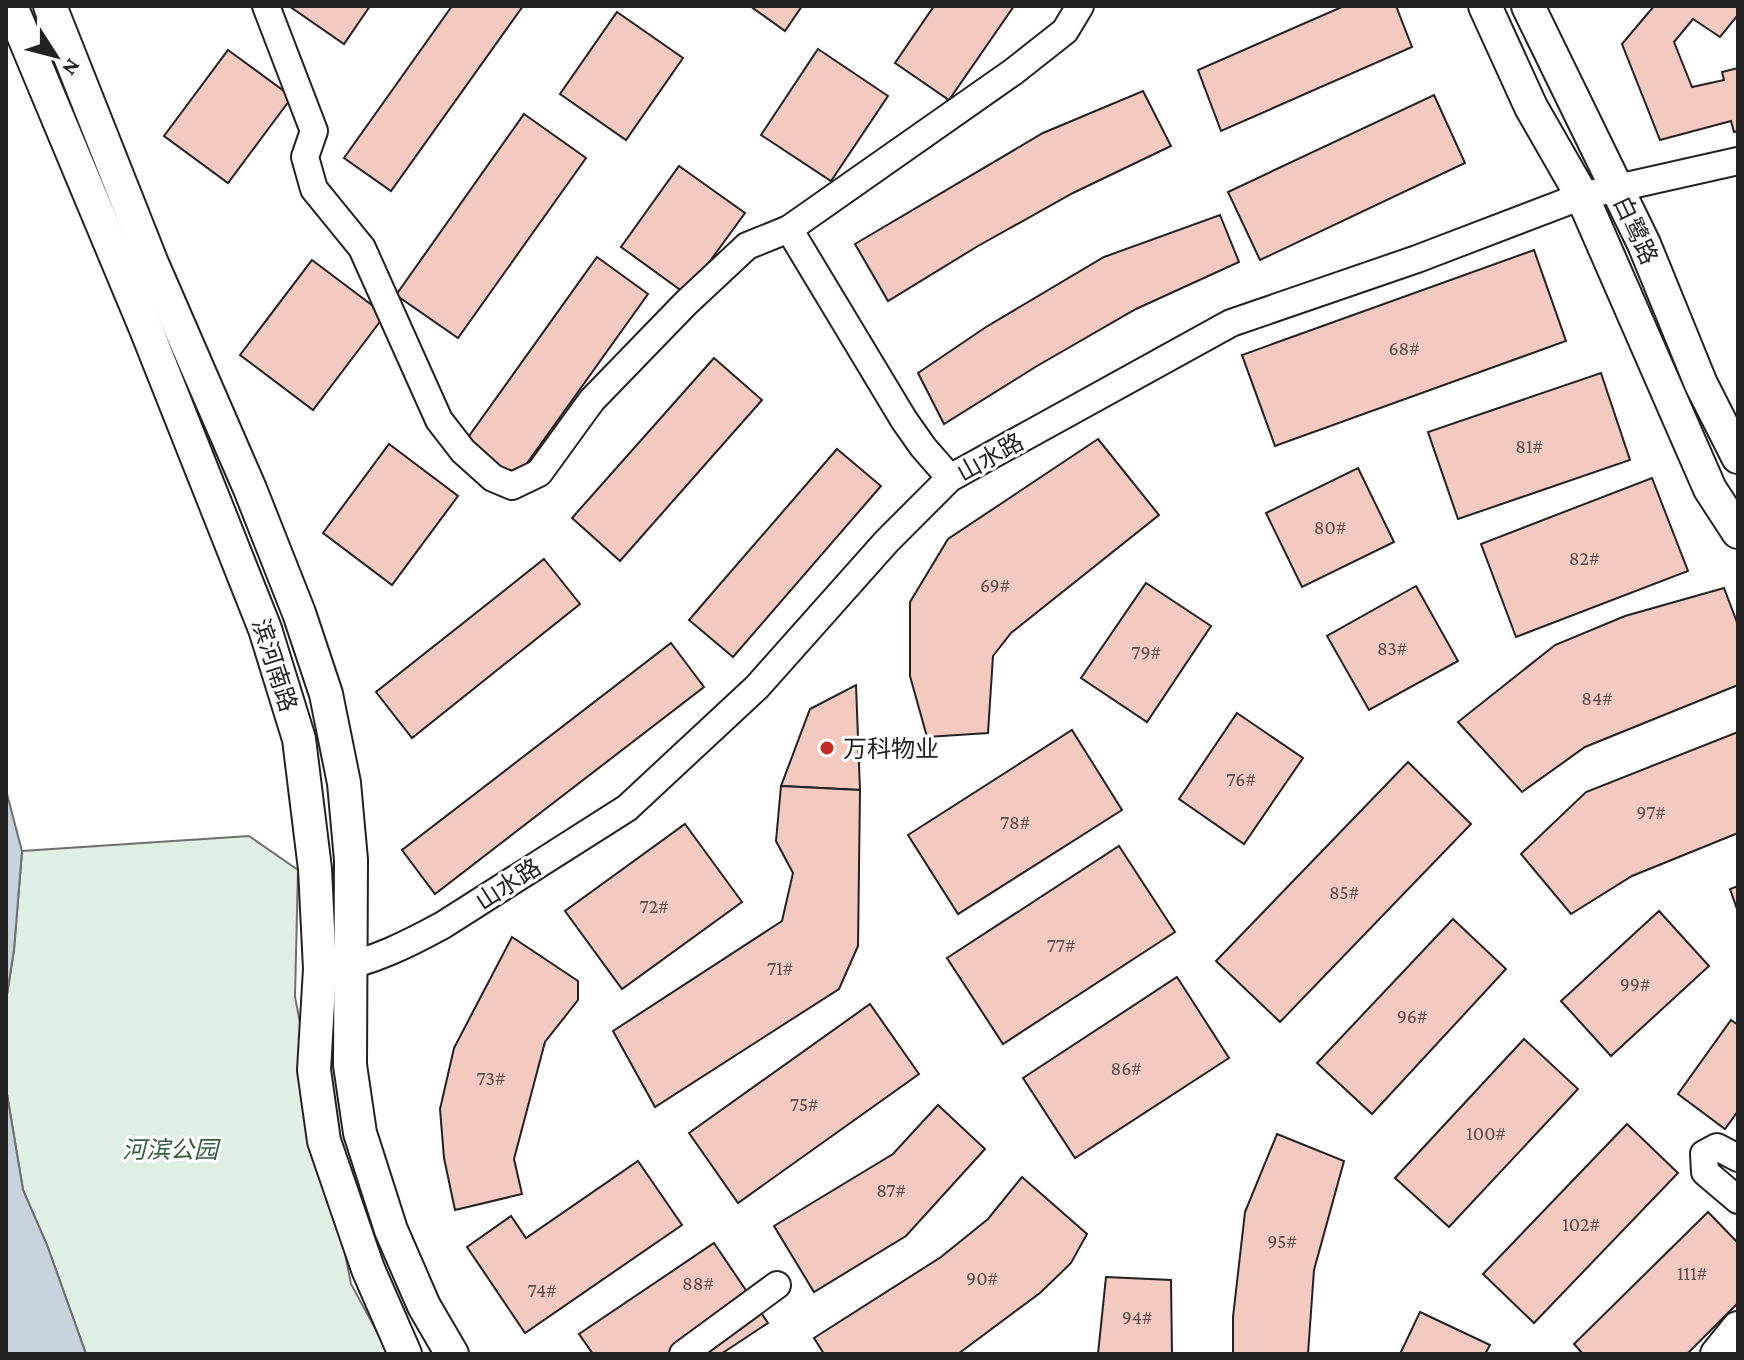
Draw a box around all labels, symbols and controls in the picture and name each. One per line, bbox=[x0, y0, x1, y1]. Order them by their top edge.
north arrow bbox=[16, 16, 96, 96]
text: N bbox=[57, 54, 86, 81]
street label: 白鹭路 bbox=[1609, 192, 1663, 268]
house number: 68# bbox=[1388, 337, 1420, 359]
street label: 山水路 bbox=[952, 428, 1028, 486]
house number: 81# bbox=[1515, 435, 1543, 457]
house number: 80# bbox=[1314, 516, 1346, 538]
house number: 82# bbox=[1569, 547, 1599, 569]
house number: 69# bbox=[980, 574, 1010, 596]
street label: 滨河南路 bbox=[247, 615, 303, 715]
house number: 83# bbox=[1377, 637, 1407, 659]
house number: 79# bbox=[1131, 641, 1161, 663]
house number: 84# bbox=[1581, 687, 1613, 709]
place label: 万科物业 bbox=[843, 735, 939, 762]
marker: 万科物业 bbox=[818, 739, 836, 757]
house number: 76# bbox=[1226, 768, 1256, 790]
house number: 97# bbox=[1636, 801, 1666, 823]
house number: 78# bbox=[1000, 811, 1030, 833]
street label: 山水路 bbox=[470, 853, 546, 915]
house number: 85# bbox=[1329, 881, 1359, 903]
house number: 72# bbox=[639, 895, 669, 917]
house number: 77# bbox=[1047, 934, 1075, 956]
house number: 71# bbox=[767, 957, 793, 979]
house number: 99# bbox=[1620, 973, 1650, 995]
house number: 96# bbox=[1397, 1005, 1427, 1027]
house number: 86# bbox=[1110, 1057, 1142, 1079]
house number: 73# bbox=[477, 1067, 505, 1089]
house number: 75# bbox=[790, 1093, 818, 1115]
house number: 100# bbox=[1466, 1122, 1506, 1144]
park label: 河滨公园 bbox=[122, 1136, 221, 1163]
house number: 87# bbox=[876, 1179, 906, 1201]
house number: 102# bbox=[1562, 1213, 1600, 1235]
house number: 95# bbox=[1267, 1230, 1297, 1252]
house number: 111# bbox=[1677, 1262, 1707, 1284]
house number: 90# bbox=[966, 1267, 998, 1289]
house number: 88# bbox=[682, 1272, 714, 1294]
house number: 74# bbox=[527, 1279, 557, 1301]
house number: 94# bbox=[1122, 1306, 1152, 1328]

